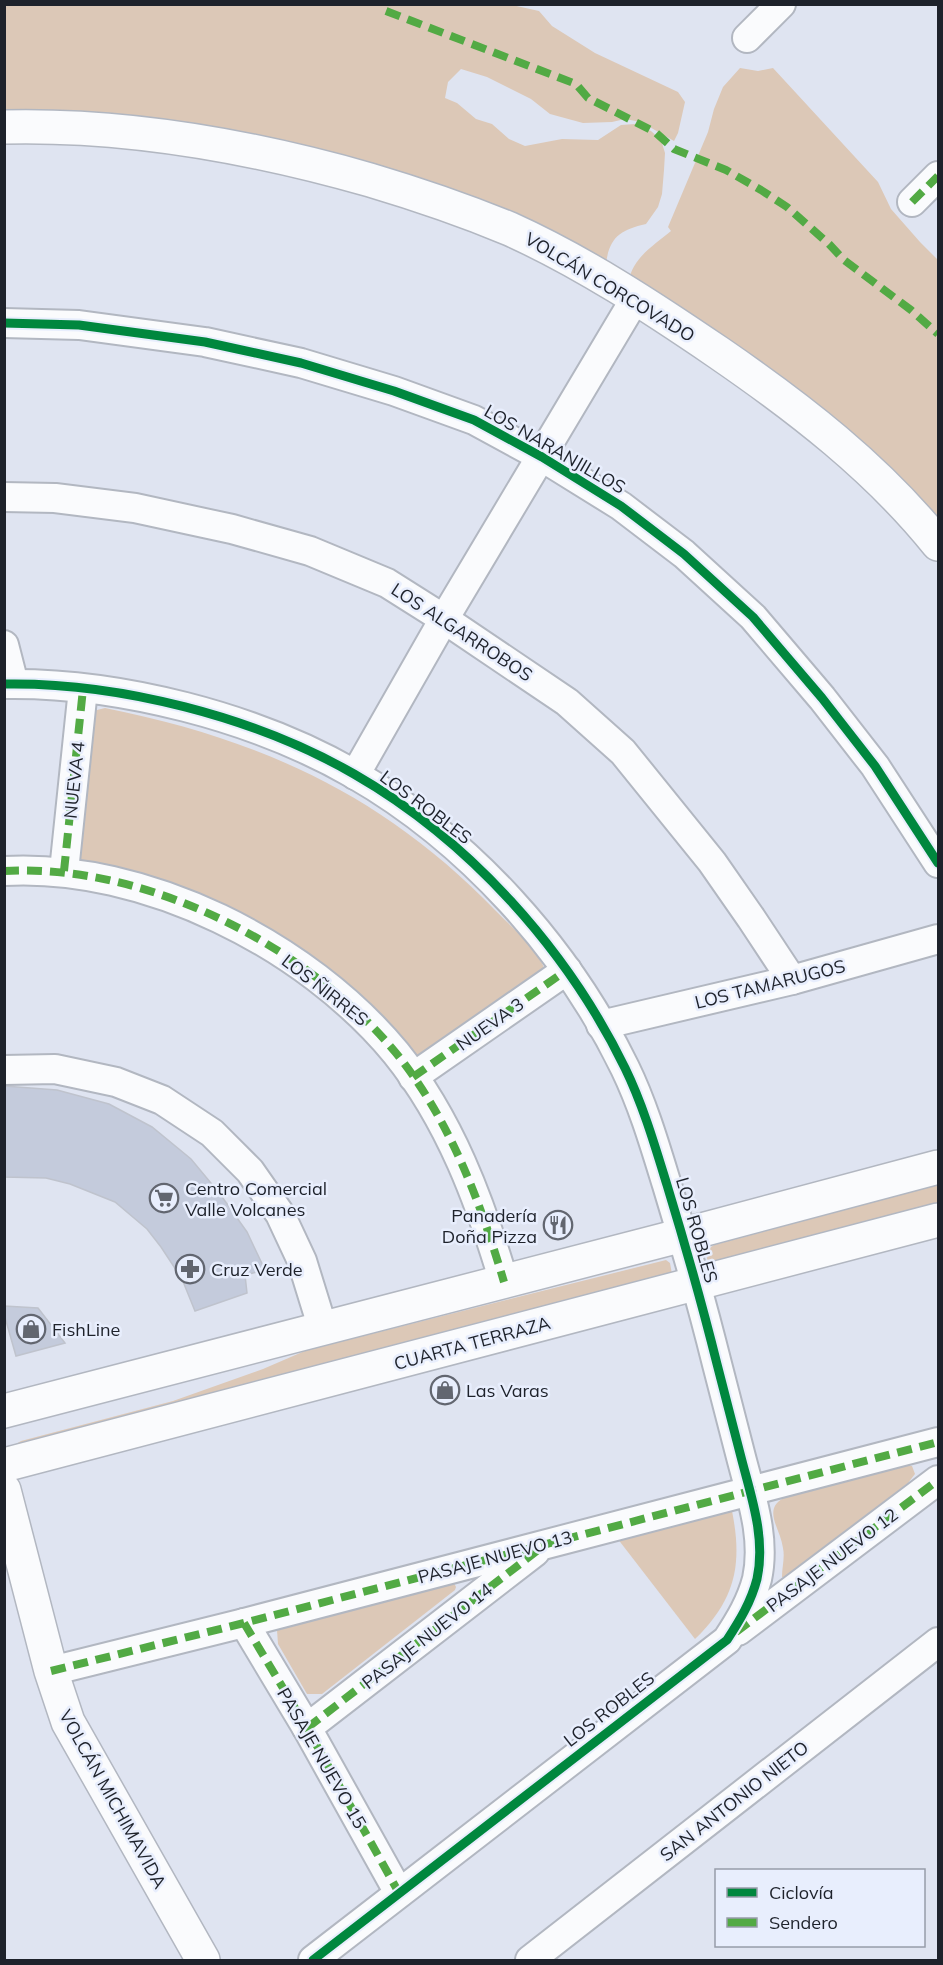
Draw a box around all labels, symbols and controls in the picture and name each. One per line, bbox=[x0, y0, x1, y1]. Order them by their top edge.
street label: VOLCÁN CORCOVADO bbox=[521, 227, 699, 347]
street label: LOS NARANJILLOS bbox=[480, 399, 630, 499]
street label: LOS ALGARROBOS bbox=[387, 578, 537, 686]
street label: NUEVA 4 bbox=[59, 740, 90, 820]
street label: LOS ROBLES bbox=[376, 765, 476, 849]
street label: LOS ÑIRRES bbox=[277, 949, 373, 1031]
street label: LOS TAMARUGOS bbox=[692, 954, 848, 1014]
street label: NUEVA 3 bbox=[452, 992, 528, 1056]
street label: LOS ROBLES bbox=[671, 1174, 723, 1286]
place label: Centro Comercial Valle Volcanes bbox=[185, 1177, 327, 1221]
supermarket icon: Centro Comercial Valle Volcanes bbox=[148, 1182, 180, 1214]
place label: Panadería Doña Pizza bbox=[442, 1204, 537, 1248]
restaurant icon: Panadería Doña Pizza bbox=[542, 1209, 574, 1241]
pharmacy icon: Cruz Verde bbox=[174, 1253, 206, 1285]
place label: Cruz Verde bbox=[211, 1258, 303, 1281]
street label: CUARTA TERRAZA bbox=[391, 1311, 553, 1375]
shop icon: FishLine bbox=[15, 1313, 47, 1345]
place label: FishLine bbox=[52, 1318, 120, 1341]
shop icon: Las Varas bbox=[429, 1374, 461, 1406]
place label: Las Varas bbox=[466, 1379, 549, 1402]
street label: PASAJE NUEVO 12 bbox=[762, 1503, 902, 1617]
street label: PASAJE NUEVO 13 bbox=[415, 1525, 575, 1589]
street label: PASAJE NUEVO 14 bbox=[357, 1578, 497, 1694]
street label: LOS ROBLES bbox=[559, 1666, 659, 1752]
street label: PASAJE NUEVO 15 bbox=[272, 1683, 372, 1833]
street label: VOLCÁN MICHIMAVIDA bbox=[54, 1706, 172, 1892]
street label: SAN ANTONIO NIETO bbox=[655, 1736, 813, 1866]
legend bbox=[715, 1869, 925, 1947]
text: Ciclovía bbox=[769, 1881, 834, 1904]
text: Sendero bbox=[769, 1911, 838, 1934]

